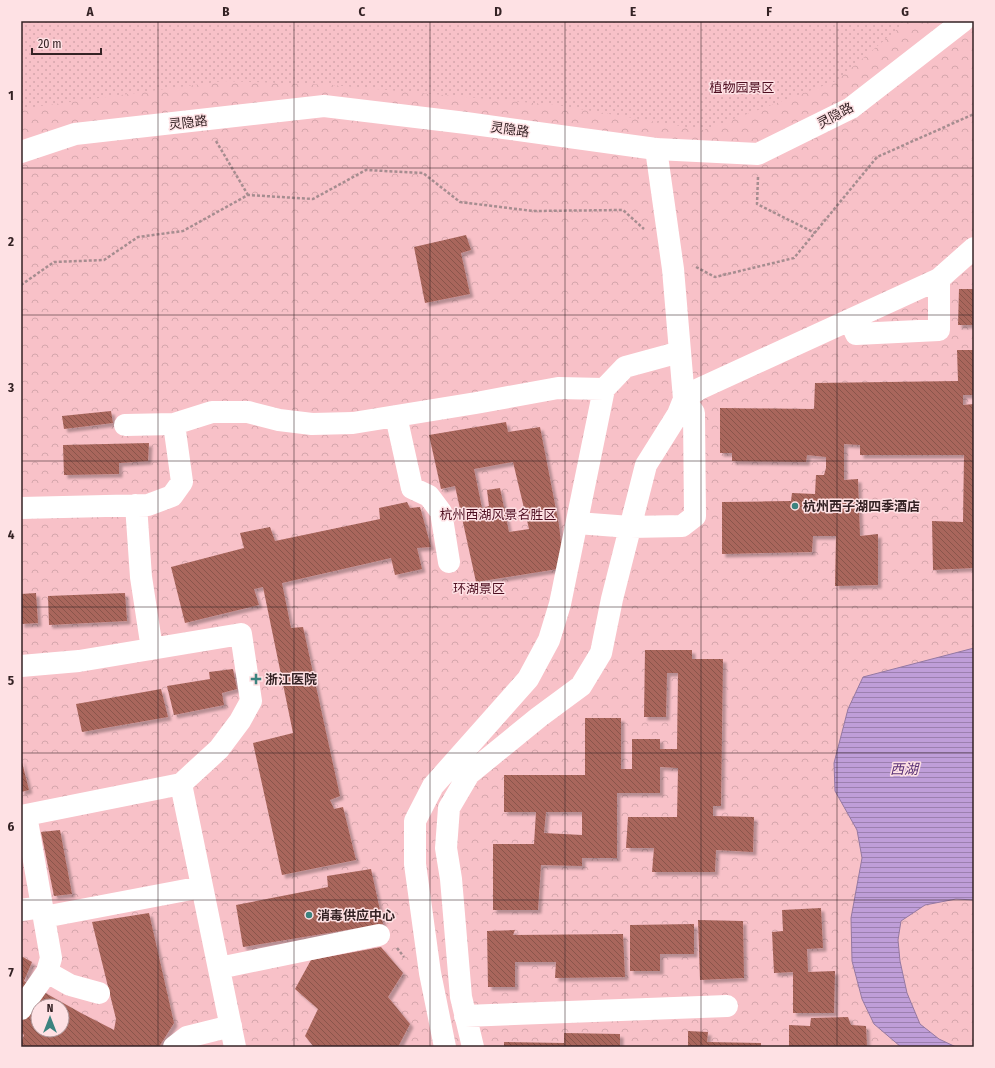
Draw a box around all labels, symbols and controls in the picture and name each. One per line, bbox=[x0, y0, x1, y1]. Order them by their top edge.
text: A bbox=[85, 4, 94, 19]
text: B bbox=[222, 4, 230, 19]
text: C bbox=[359, 4, 366, 19]
text: D bbox=[494, 4, 502, 19]
text: E bbox=[630, 4, 636, 19]
text: F bbox=[766, 4, 772, 19]
text: G bbox=[901, 4, 909, 19]
scale bar bbox=[32, 30, 101, 56]
text: 20 m bbox=[38, 37, 62, 51]
park label: 植物园景区 bbox=[709, 80, 775, 95]
text: 1 bbox=[8, 88, 14, 103]
street label: 灵隐路 bbox=[814, 100, 856, 131]
street label: 灵隐路 bbox=[168, 113, 208, 132]
street label: 灵隐路 bbox=[490, 119, 530, 140]
text: 2 bbox=[7, 234, 14, 249]
text: 3 bbox=[7, 380, 14, 395]
place label: 杭州西子湖四季酒店 bbox=[803, 499, 920, 514]
marker: 杭州西子湖四季酒店 bbox=[790, 501, 800, 511]
park label: 杭州西湖风景名胜区 bbox=[439, 507, 557, 522]
text: 4 bbox=[8, 527, 15, 542]
park label: 环湖景区 bbox=[453, 581, 505, 596]
place label: 浙江医院 bbox=[265, 672, 317, 687]
text: 5 bbox=[8, 673, 14, 688]
marker: 浙江医院 bbox=[250, 673, 262, 685]
water label: 西湖 bbox=[890, 761, 920, 778]
text: 6 bbox=[8, 819, 15, 834]
place label: 消毒供应中心 bbox=[317, 908, 395, 923]
marker: 消毒供应中心 bbox=[304, 910, 314, 920]
text: 7 bbox=[8, 965, 14, 980]
north arrow bbox=[30, 998, 70, 1038]
text: N bbox=[47, 1002, 53, 1015]

